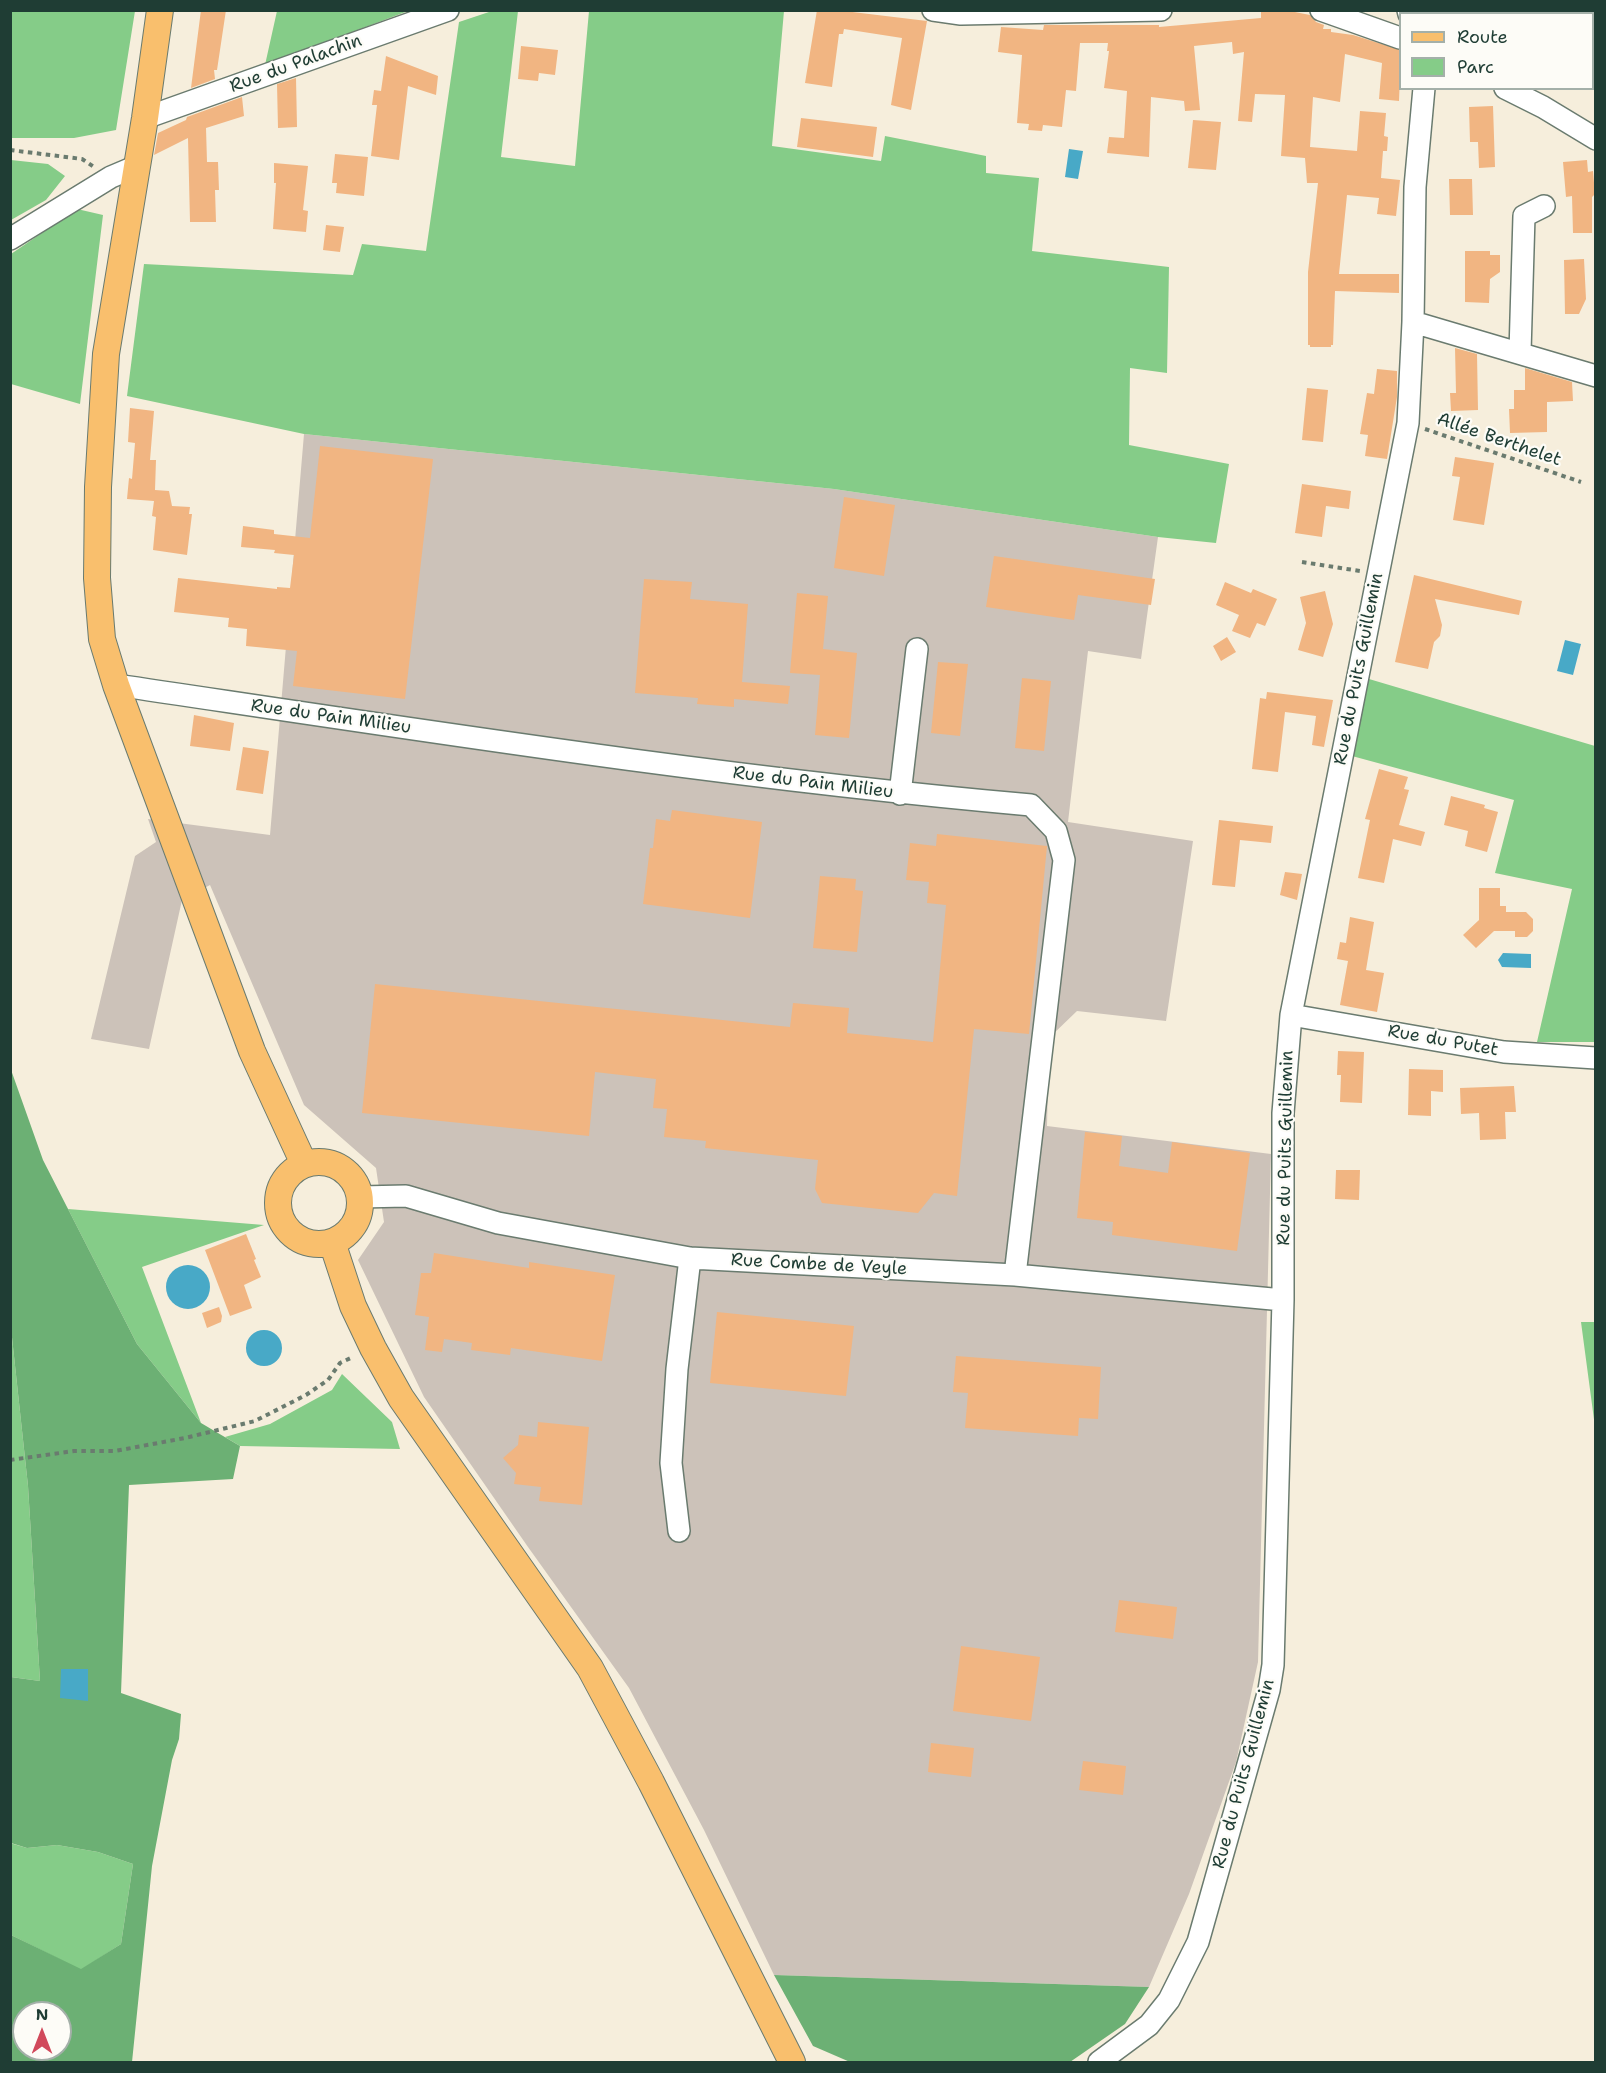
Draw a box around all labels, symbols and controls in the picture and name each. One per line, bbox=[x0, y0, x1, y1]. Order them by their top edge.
legend bbox=[1399, 12, 1594, 90]
text: Route bbox=[1457, 25, 1508, 49]
street label: Rue du Palachin bbox=[227, 30, 365, 98]
text: Parc bbox=[1457, 55, 1494, 79]
street label: Allée Berthelet bbox=[1434, 409, 1564, 471]
street label: Rue du Puits Guillemin bbox=[1330, 571, 1388, 767]
street label: Rue du Pain Milieu bbox=[249, 695, 413, 739]
street label: Rue du Pain Milieu bbox=[731, 762, 895, 804]
street label: Rue du Putet bbox=[1386, 1021, 1500, 1061]
street label: Rue du Puits Guillemin bbox=[1273, 1050, 1299, 1246]
street label: Rue Combe de Veyle bbox=[730, 1250, 908, 1280]
street label: Rue du Puits Guillemin bbox=[1208, 1677, 1280, 1871]
north arrow bbox=[12, 2001, 72, 2061]
text: N bbox=[36, 2004, 48, 2025]

